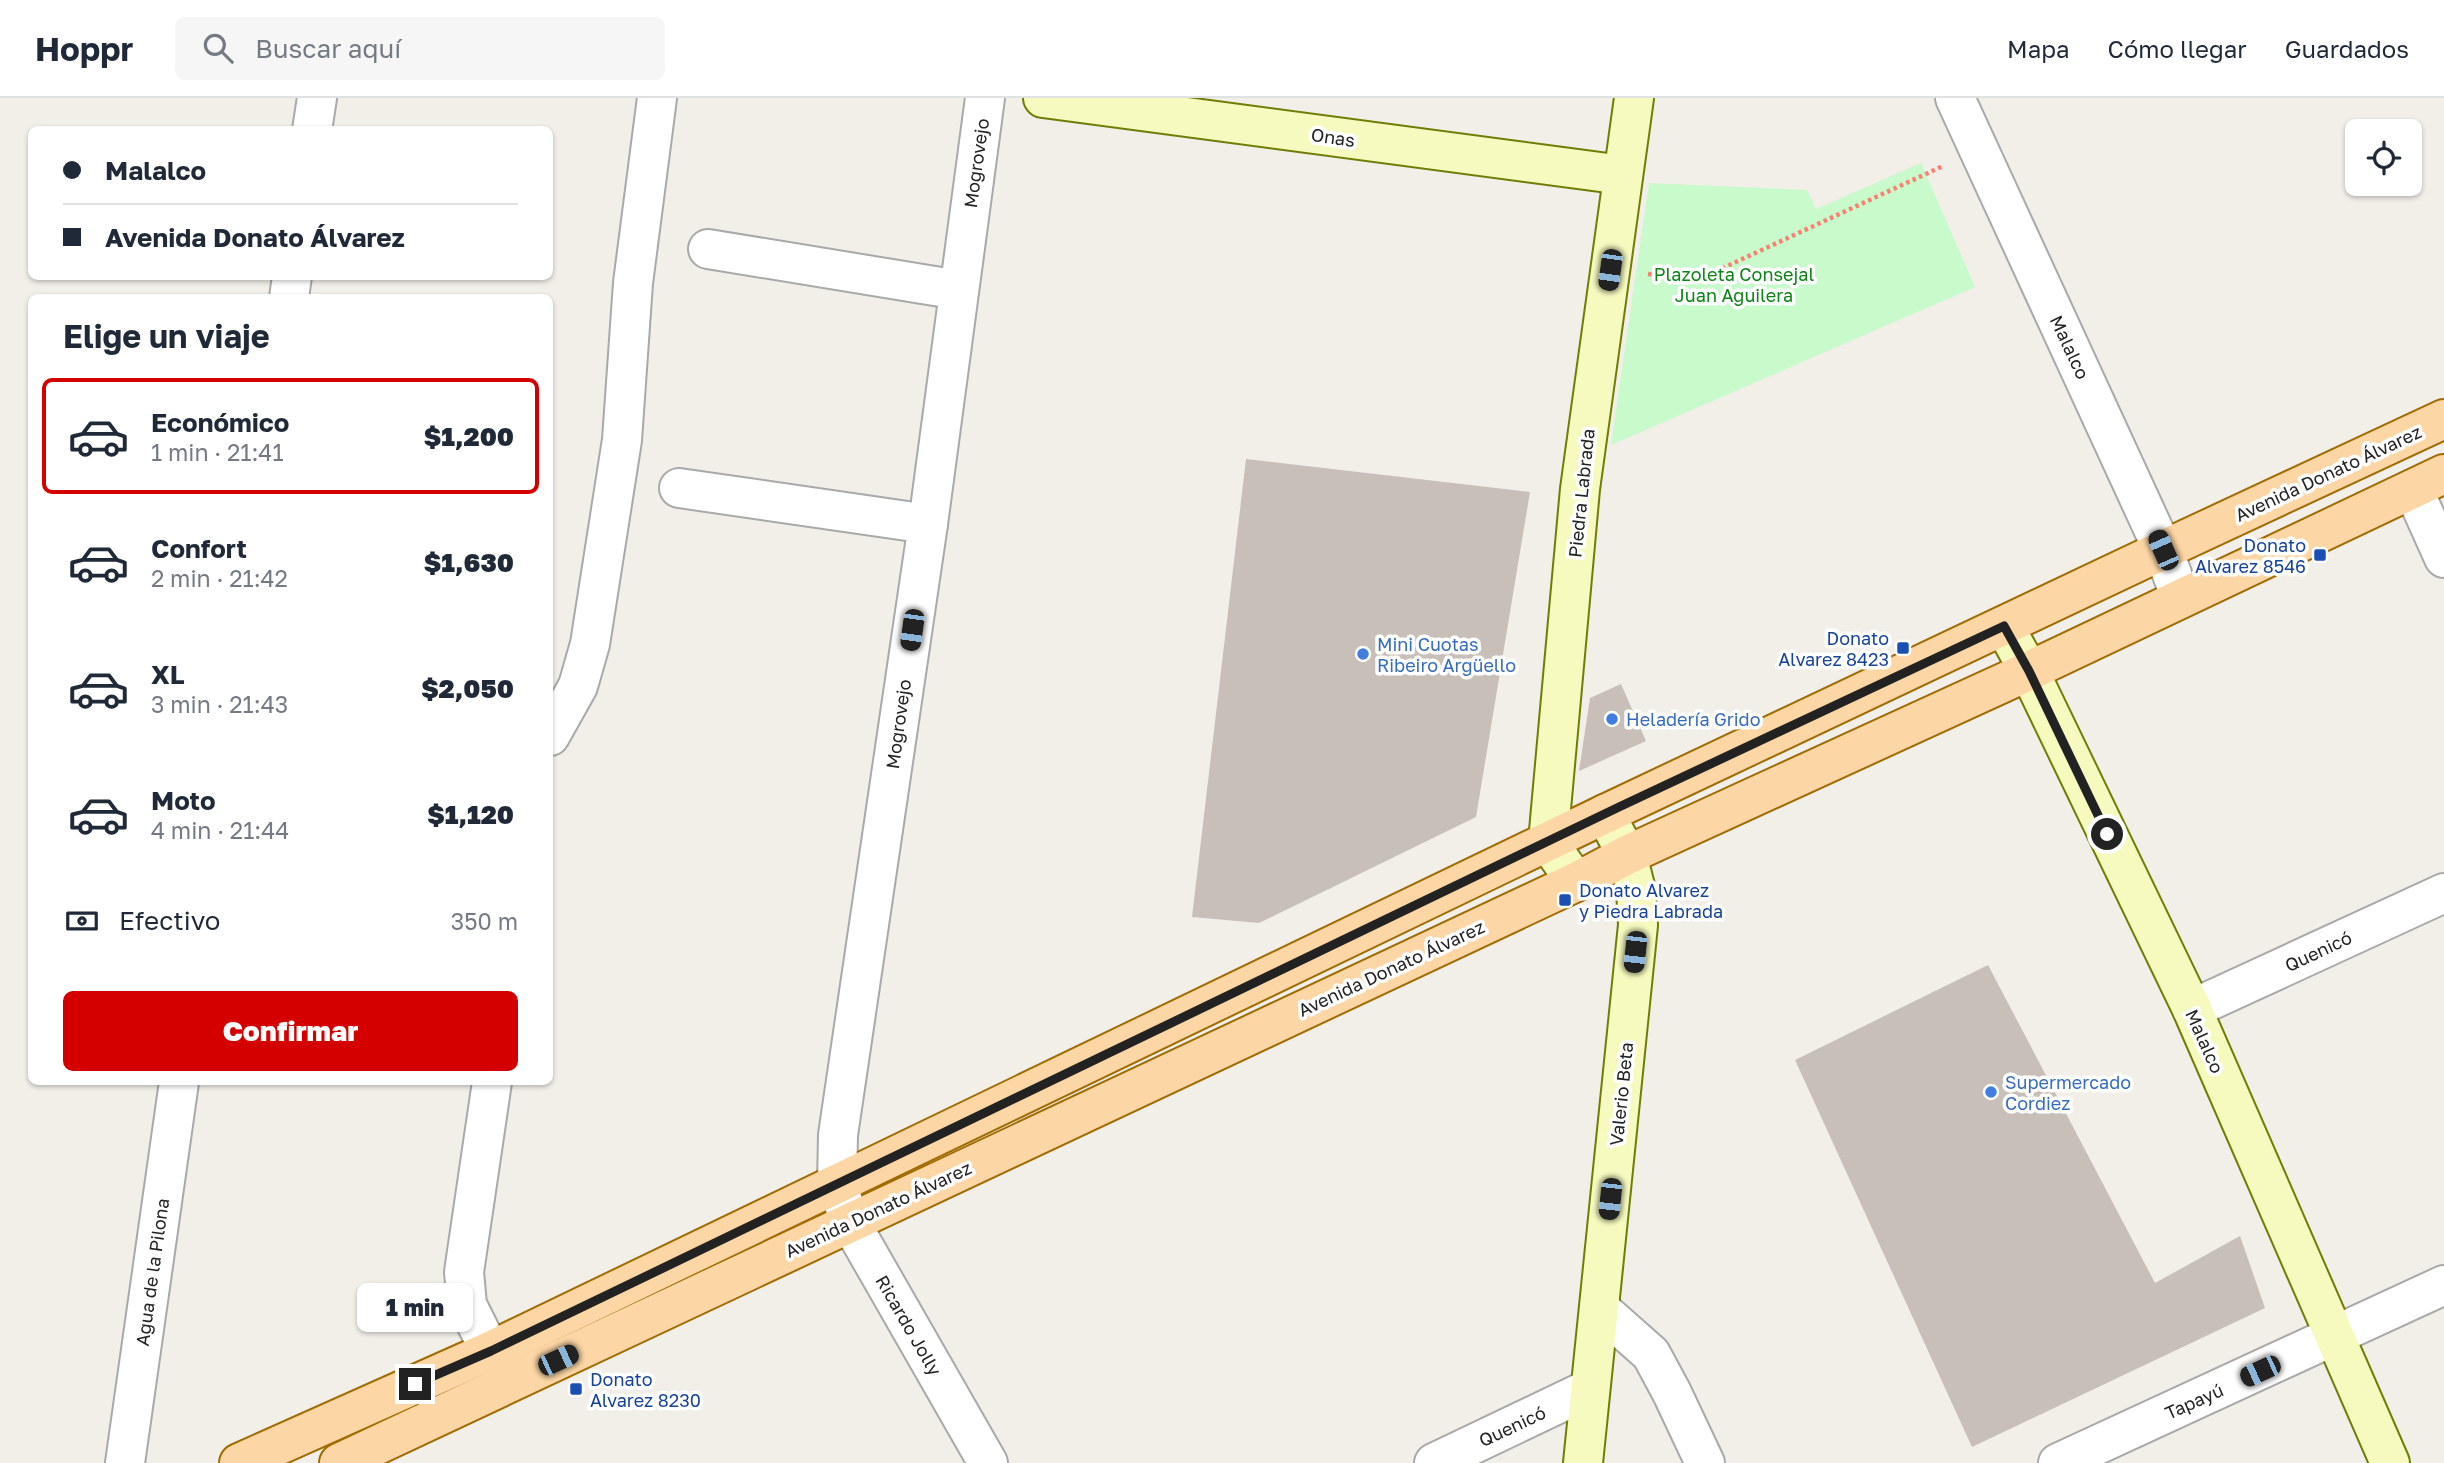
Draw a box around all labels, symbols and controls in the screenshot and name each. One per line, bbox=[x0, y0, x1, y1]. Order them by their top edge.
search box bbox=[175, 17, 665, 80]
text: Hoppr bbox=[35, 29, 133, 68]
icon: search bbox=[199, 29, 237, 67]
text: Buscar aquí bbox=[255, 33, 401, 64]
text: Mapa bbox=[2007, 34, 2070, 63]
text: Cómo llegar bbox=[2108, 34, 2247, 63]
text: Guardados bbox=[2285, 34, 2409, 63]
street label: Mogrovejo bbox=[959, 117, 993, 209]
map controls bbox=[2345, 119, 2422, 196]
button: locate bbox=[2345, 119, 2422, 196]
street label: Onas bbox=[1310, 123, 1356, 151]
text: Malalco bbox=[105, 155, 206, 186]
text: Avenida Donato Álvarez bbox=[105, 222, 405, 253]
car bbox=[1597, 248, 1624, 292]
park label: Plazoleta Consejal Juan Aguilera bbox=[1654, 263, 1814, 306]
street label: Malalco bbox=[2046, 312, 2094, 382]
text: Elige un viaje bbox=[63, 317, 270, 355]
icon: car bbox=[67, 405, 130, 468]
text: Económico bbox=[151, 407, 289, 438]
street label: Avenida Donato Álvarez bbox=[2231, 420, 2425, 526]
text: $1,200 bbox=[424, 421, 514, 452]
street label: Piedra Labrada bbox=[1563, 427, 1599, 559]
text: 1 min · 21:41 bbox=[151, 438, 284, 466]
car bbox=[2145, 527, 2182, 573]
icon: car bbox=[67, 531, 130, 594]
text: Confort bbox=[151, 533, 247, 564]
place label: Donato Alvarez 8546 bbox=[2195, 534, 2306, 577]
text: $1,630 bbox=[424, 547, 514, 578]
marker: Donato Alvarez 8546 bbox=[2312, 547, 2328, 563]
text: 2 min · 21:42 bbox=[151, 564, 288, 592]
car bbox=[899, 608, 926, 652]
place label: Donato Alvarez 8423 bbox=[1778, 627, 1889, 670]
place label: Mini Cuotas Ribeiro Argüello bbox=[1377, 633, 1516, 676]
marker: Donato Alvarez 8423 bbox=[1895, 640, 1911, 656]
marker: Mini Cuotas Ribeiro Argüello bbox=[1355, 646, 1371, 662]
icon: car bbox=[67, 657, 130, 720]
text: XL bbox=[151, 659, 185, 690]
text: $2,050 bbox=[421, 673, 514, 704]
street label: Mogrovejo bbox=[881, 678, 915, 770]
text: 3 min · 21:43 bbox=[151, 690, 288, 718]
place label: Heladería Grido bbox=[1626, 708, 1760, 730]
marker: Heladería Grido bbox=[1604, 711, 1620, 727]
icon: car bbox=[67, 783, 130, 846]
text: Moto bbox=[151, 785, 216, 816]
text: $1,120 bbox=[427, 799, 514, 830]
text: 4 min · 21:44 bbox=[151, 816, 289, 844]
route start bbox=[2091, 818, 2123, 850]
place label: Donato Alvarez y Piedra Labrada bbox=[1579, 879, 1723, 922]
marker: Donato Alvarez y Piedra Labrada bbox=[1557, 892, 1573, 908]
icon: cash bbox=[63, 902, 101, 940]
text: Efectivo bbox=[119, 905, 220, 936]
text: 350 m bbox=[451, 907, 518, 935]
street label: Avenida Donato Álvarez bbox=[1294, 915, 1488, 1021]
street label: Quenicó bbox=[2281, 926, 2355, 976]
car bbox=[1623, 930, 1648, 974]
button: Confirmar bbox=[63, 991, 518, 1071]
street label: Malalco bbox=[2181, 1006, 2229, 1076]
street label: Valerio Beta bbox=[1605, 1041, 1637, 1147]
place label: Supermercado Cordiez bbox=[2005, 1071, 2131, 1114]
marker: Supermercado Cordiez bbox=[1983, 1084, 1999, 1100]
street label: Avenida Donato Álvarez bbox=[781, 1156, 975, 1262]
car bbox=[1598, 1177, 1623, 1221]
street label: Agua de la Pilona bbox=[131, 1197, 173, 1347]
street label: Ricardo Jolly bbox=[871, 1271, 947, 1379]
callout: 1 min bbox=[357, 1282, 473, 1332]
text: 1 min bbox=[386, 1293, 444, 1321]
car bbox=[535, 1342, 582, 1378]
car bbox=[2237, 1353, 2284, 1389]
route end bbox=[399, 1368, 431, 1400]
place label: Donato Alvarez 8230 bbox=[590, 1368, 701, 1411]
street label: Tapayú bbox=[2161, 1378, 2227, 1424]
marker: Donato Alvarez 8230 bbox=[568, 1381, 584, 1397]
street label: Quenicó bbox=[1475, 1401, 1549, 1451]

